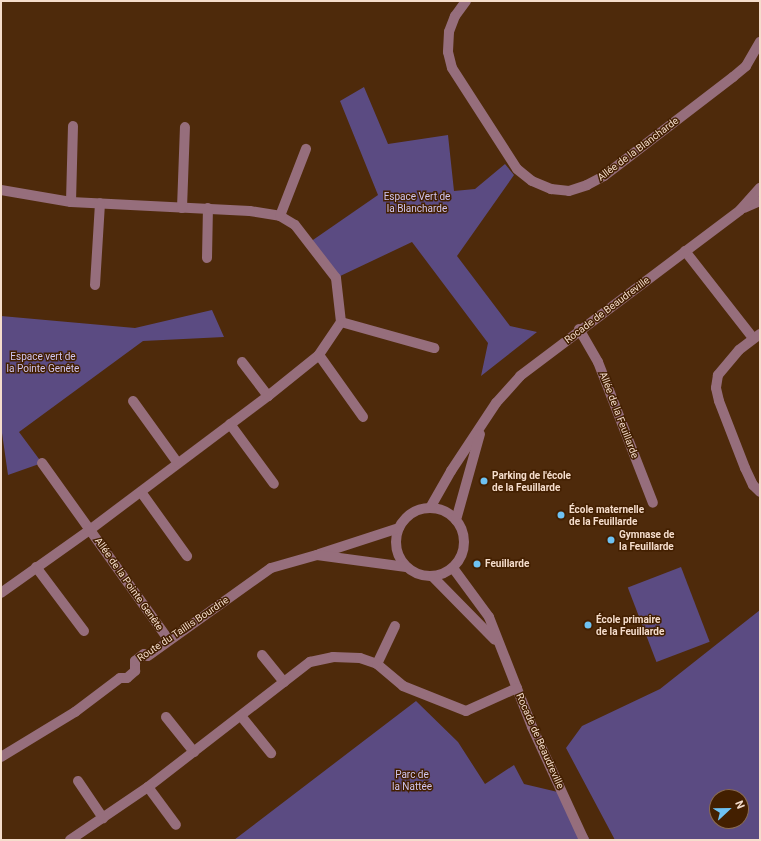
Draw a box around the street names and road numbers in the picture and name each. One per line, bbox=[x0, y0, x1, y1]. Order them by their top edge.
street label: Allée de la Blancharde bbox=[595, 115, 681, 183]
street label: Rocade de Beaudreville bbox=[562, 274, 652, 346]
street label: Allée de la Feuillarde bbox=[597, 370, 641, 460]
street label: Allée de la Pointe Genête bbox=[92, 535, 166, 633]
street label: Route du Taillis Bourdrie bbox=[135, 594, 231, 664]
street label: Rocade de Beaudreville bbox=[513, 691, 567, 791]

